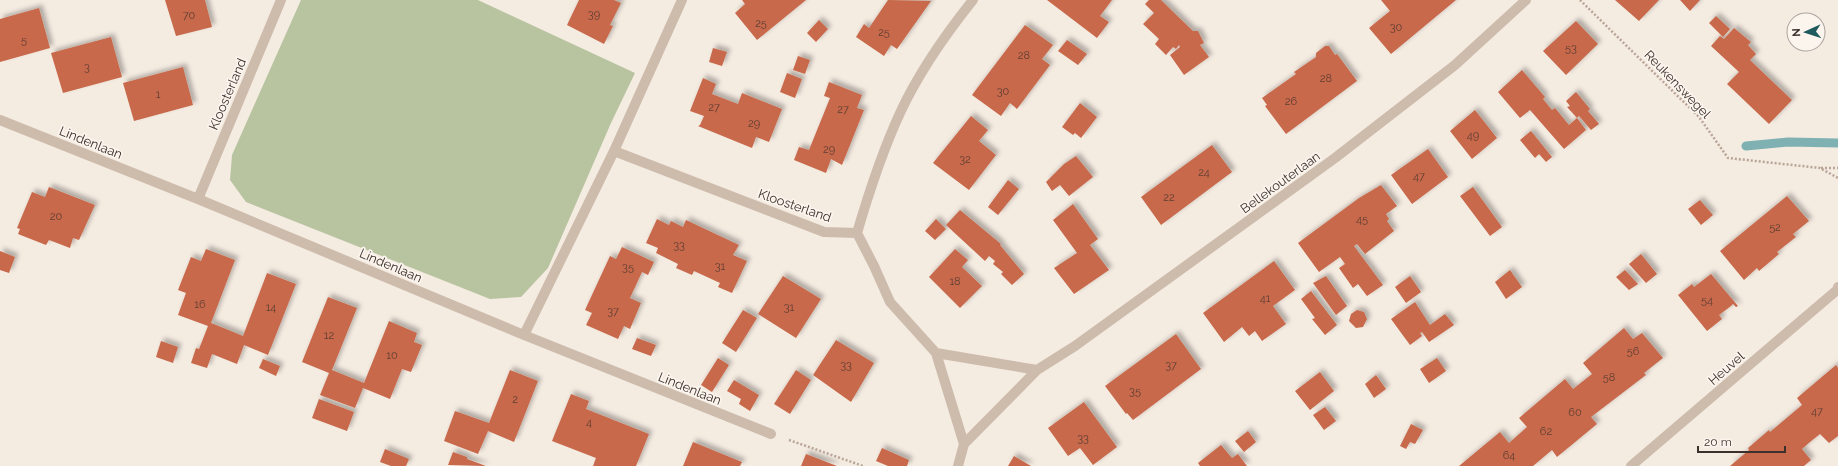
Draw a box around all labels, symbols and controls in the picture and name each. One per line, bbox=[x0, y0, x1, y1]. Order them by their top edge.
house number: 39 bbox=[588, 8, 600, 21]
house number: 70 bbox=[183, 9, 196, 22]
north arrow bbox=[1786, 12, 1826, 52]
house number: 25 bbox=[755, 17, 767, 30]
house number: 30 bbox=[1390, 21, 1403, 34]
house number: 25 bbox=[878, 26, 890, 39]
text: N bbox=[1790, 28, 1803, 37]
house number: 5 bbox=[21, 34, 27, 47]
house number: 53 bbox=[1565, 42, 1577, 55]
street label: Reukenswegel bbox=[1641, 47, 1714, 122]
house number: 28 bbox=[1018, 49, 1030, 62]
street label: Kloosterland bbox=[206, 56, 249, 132]
house number: 3 bbox=[84, 61, 90, 74]
house number: 28 bbox=[1320, 72, 1332, 85]
house number: 30 bbox=[997, 85, 1010, 98]
house number: 1 bbox=[156, 88, 161, 101]
house number: 26 bbox=[1285, 95, 1298, 108]
house number: 27 bbox=[708, 101, 720, 114]
house number: 27 bbox=[837, 103, 849, 116]
house number: 29 bbox=[748, 117, 760, 130]
street label: Lindenlaan bbox=[57, 123, 124, 162]
house number: 49 bbox=[1467, 129, 1479, 142]
house number: 29 bbox=[823, 143, 835, 156]
street label: Bellekouterlaan bbox=[1238, 148, 1323, 216]
house number: 32 bbox=[959, 153, 971, 166]
house number: 24 bbox=[1198, 166, 1210, 179]
house number: 47 bbox=[1413, 170, 1425, 183]
street label: Kloosterland bbox=[756, 186, 833, 225]
house number: 22 bbox=[1163, 191, 1175, 204]
house number: 20 bbox=[50, 210, 62, 223]
house number: 45 bbox=[1356, 213, 1368, 226]
house number: 52 bbox=[1769, 221, 1781, 234]
house number: 33 bbox=[673, 239, 685, 252]
street label: Lindenlaan bbox=[357, 246, 424, 285]
house number: 31 bbox=[715, 260, 726, 273]
house number: 35 bbox=[622, 261, 634, 274]
house number: 18 bbox=[949, 275, 961, 288]
house number: 41 bbox=[1260, 292, 1271, 305]
house number: 54 bbox=[1701, 294, 1713, 307]
house number: 16 bbox=[194, 298, 206, 311]
house number: 14 bbox=[266, 301, 276, 314]
house number: 31 bbox=[784, 301, 795, 314]
house number: 37 bbox=[607, 305, 619, 318]
house number: 12 bbox=[324, 329, 334, 342]
house number: 56 bbox=[1627, 345, 1640, 358]
street label: Heuvel bbox=[1705, 348, 1748, 388]
house number: 10 bbox=[386, 349, 398, 362]
house number: 33 bbox=[840, 359, 852, 372]
house number: 37 bbox=[1165, 359, 1177, 372]
street label: Lindenlaan bbox=[656, 369, 723, 408]
house number: 58 bbox=[1603, 371, 1615, 384]
house number: 35 bbox=[1129, 385, 1141, 398]
house number: 2 bbox=[512, 393, 518, 406]
house number: 47 bbox=[1811, 405, 1823, 418]
house number: 60 bbox=[1568, 406, 1582, 419]
house number: 4 bbox=[586, 416, 592, 429]
house number: 62 bbox=[1540, 425, 1552, 438]
scale bar bbox=[1698, 428, 1785, 454]
house number: 33 bbox=[1077, 432, 1089, 445]
text: 20 m bbox=[1704, 435, 1732, 449]
house number: 64 bbox=[1503, 449, 1515, 462]

